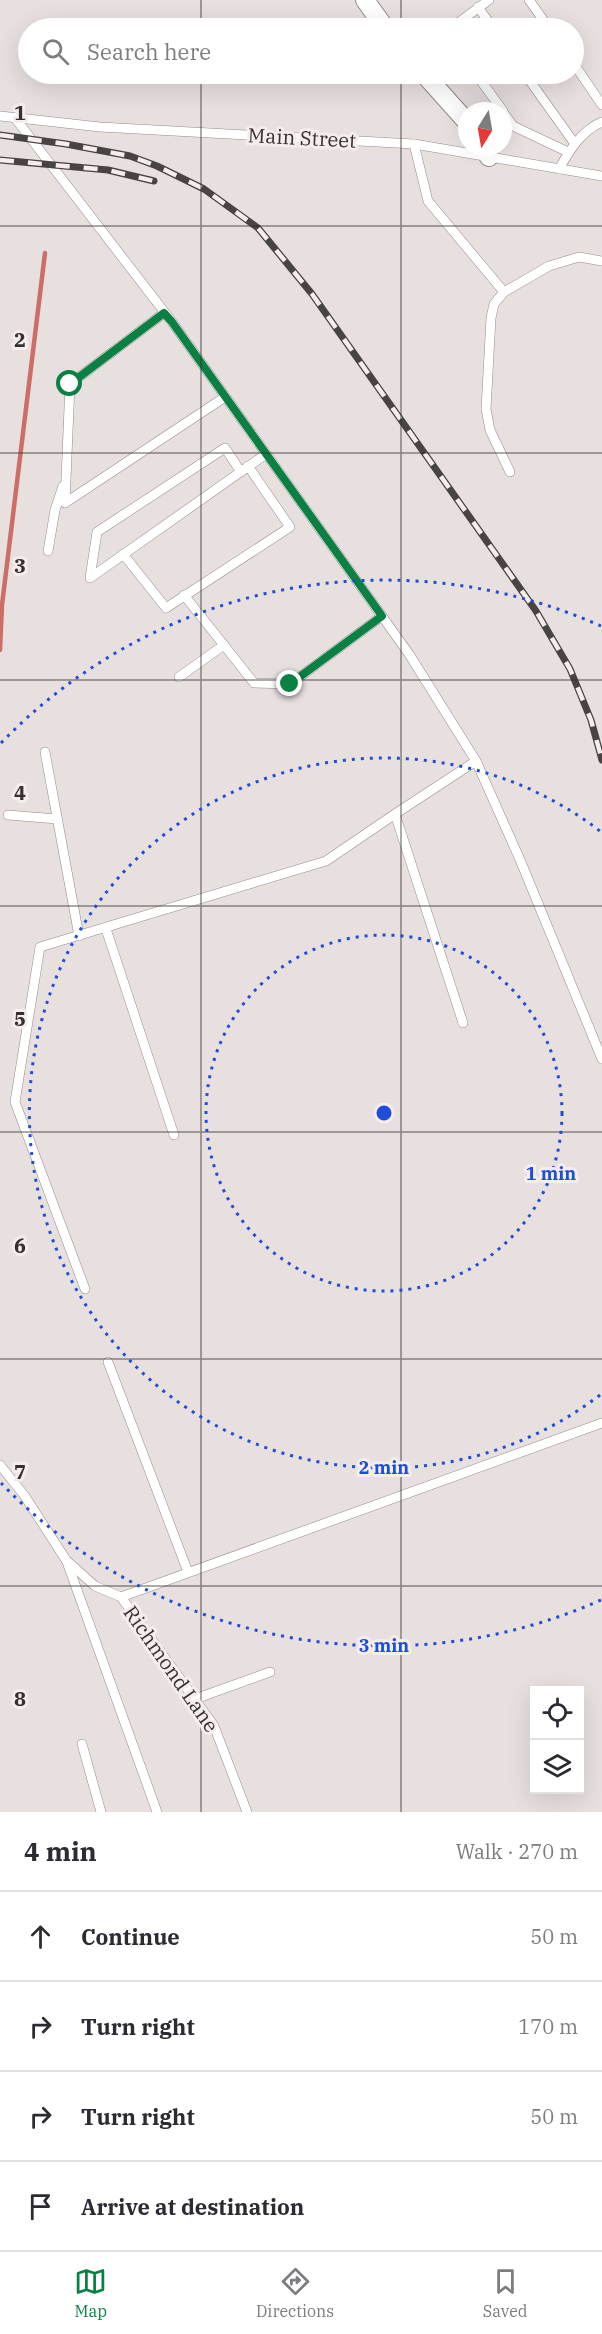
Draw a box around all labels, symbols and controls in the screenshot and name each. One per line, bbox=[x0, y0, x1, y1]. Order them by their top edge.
search box bbox=[18, 18, 584, 84]
icon: search bbox=[39, 35, 72, 68]
text: Search here bbox=[87, 37, 211, 66]
text: 1 bbox=[14, 99, 26, 126]
north arrow bbox=[458, 102, 512, 156]
street label: Main Street bbox=[247, 121, 357, 154]
text: 2 bbox=[14, 326, 26, 353]
route start bbox=[56, 370, 82, 396]
text: 3 bbox=[14, 552, 26, 579]
route end bbox=[276, 670, 302, 696]
text: 4 bbox=[14, 779, 26, 806]
text: 5 bbox=[14, 1005, 26, 1032]
centre of rings bbox=[374, 1103, 394, 1123]
text: 1 min bbox=[526, 1162, 576, 1185]
text: 6 bbox=[14, 1232, 26, 1259]
text: 2 min bbox=[359, 1456, 409, 1479]
text: 7 bbox=[14, 1458, 26, 1485]
street label: Richmond Lane bbox=[118, 1600, 225, 1737]
text: 3 min bbox=[359, 1634, 409, 1657]
text: 8 bbox=[14, 1685, 26, 1712]
map controls bbox=[530, 1686, 584, 1794]
button: locate bbox=[530, 1686, 584, 1740]
button: layers bbox=[530, 1740, 584, 1794]
text: 4 min bbox=[24, 1834, 97, 1868]
text: Walk · 270 m bbox=[456, 1838, 578, 1865]
icon: ahead bbox=[24, 1920, 57, 1953]
text: Continue bbox=[81, 1922, 180, 1951]
text: 50 m bbox=[530, 1923, 578, 1950]
icon: right bbox=[24, 2010, 57, 2043]
text: Turn right bbox=[81, 2012, 195, 2041]
text: 170 m bbox=[518, 2013, 578, 2040]
icon: right bbox=[24, 2100, 57, 2133]
text: Turn right bbox=[81, 2102, 195, 2131]
text: 50 m bbox=[530, 2103, 578, 2130]
icon: arrive bbox=[24, 2190, 57, 2223]
text: Arrive at destination bbox=[81, 2192, 304, 2221]
tab: Map bbox=[74, 2265, 107, 2321]
tab: Directions bbox=[256, 2265, 334, 2321]
tab: Saved bbox=[483, 2265, 528, 2321]

